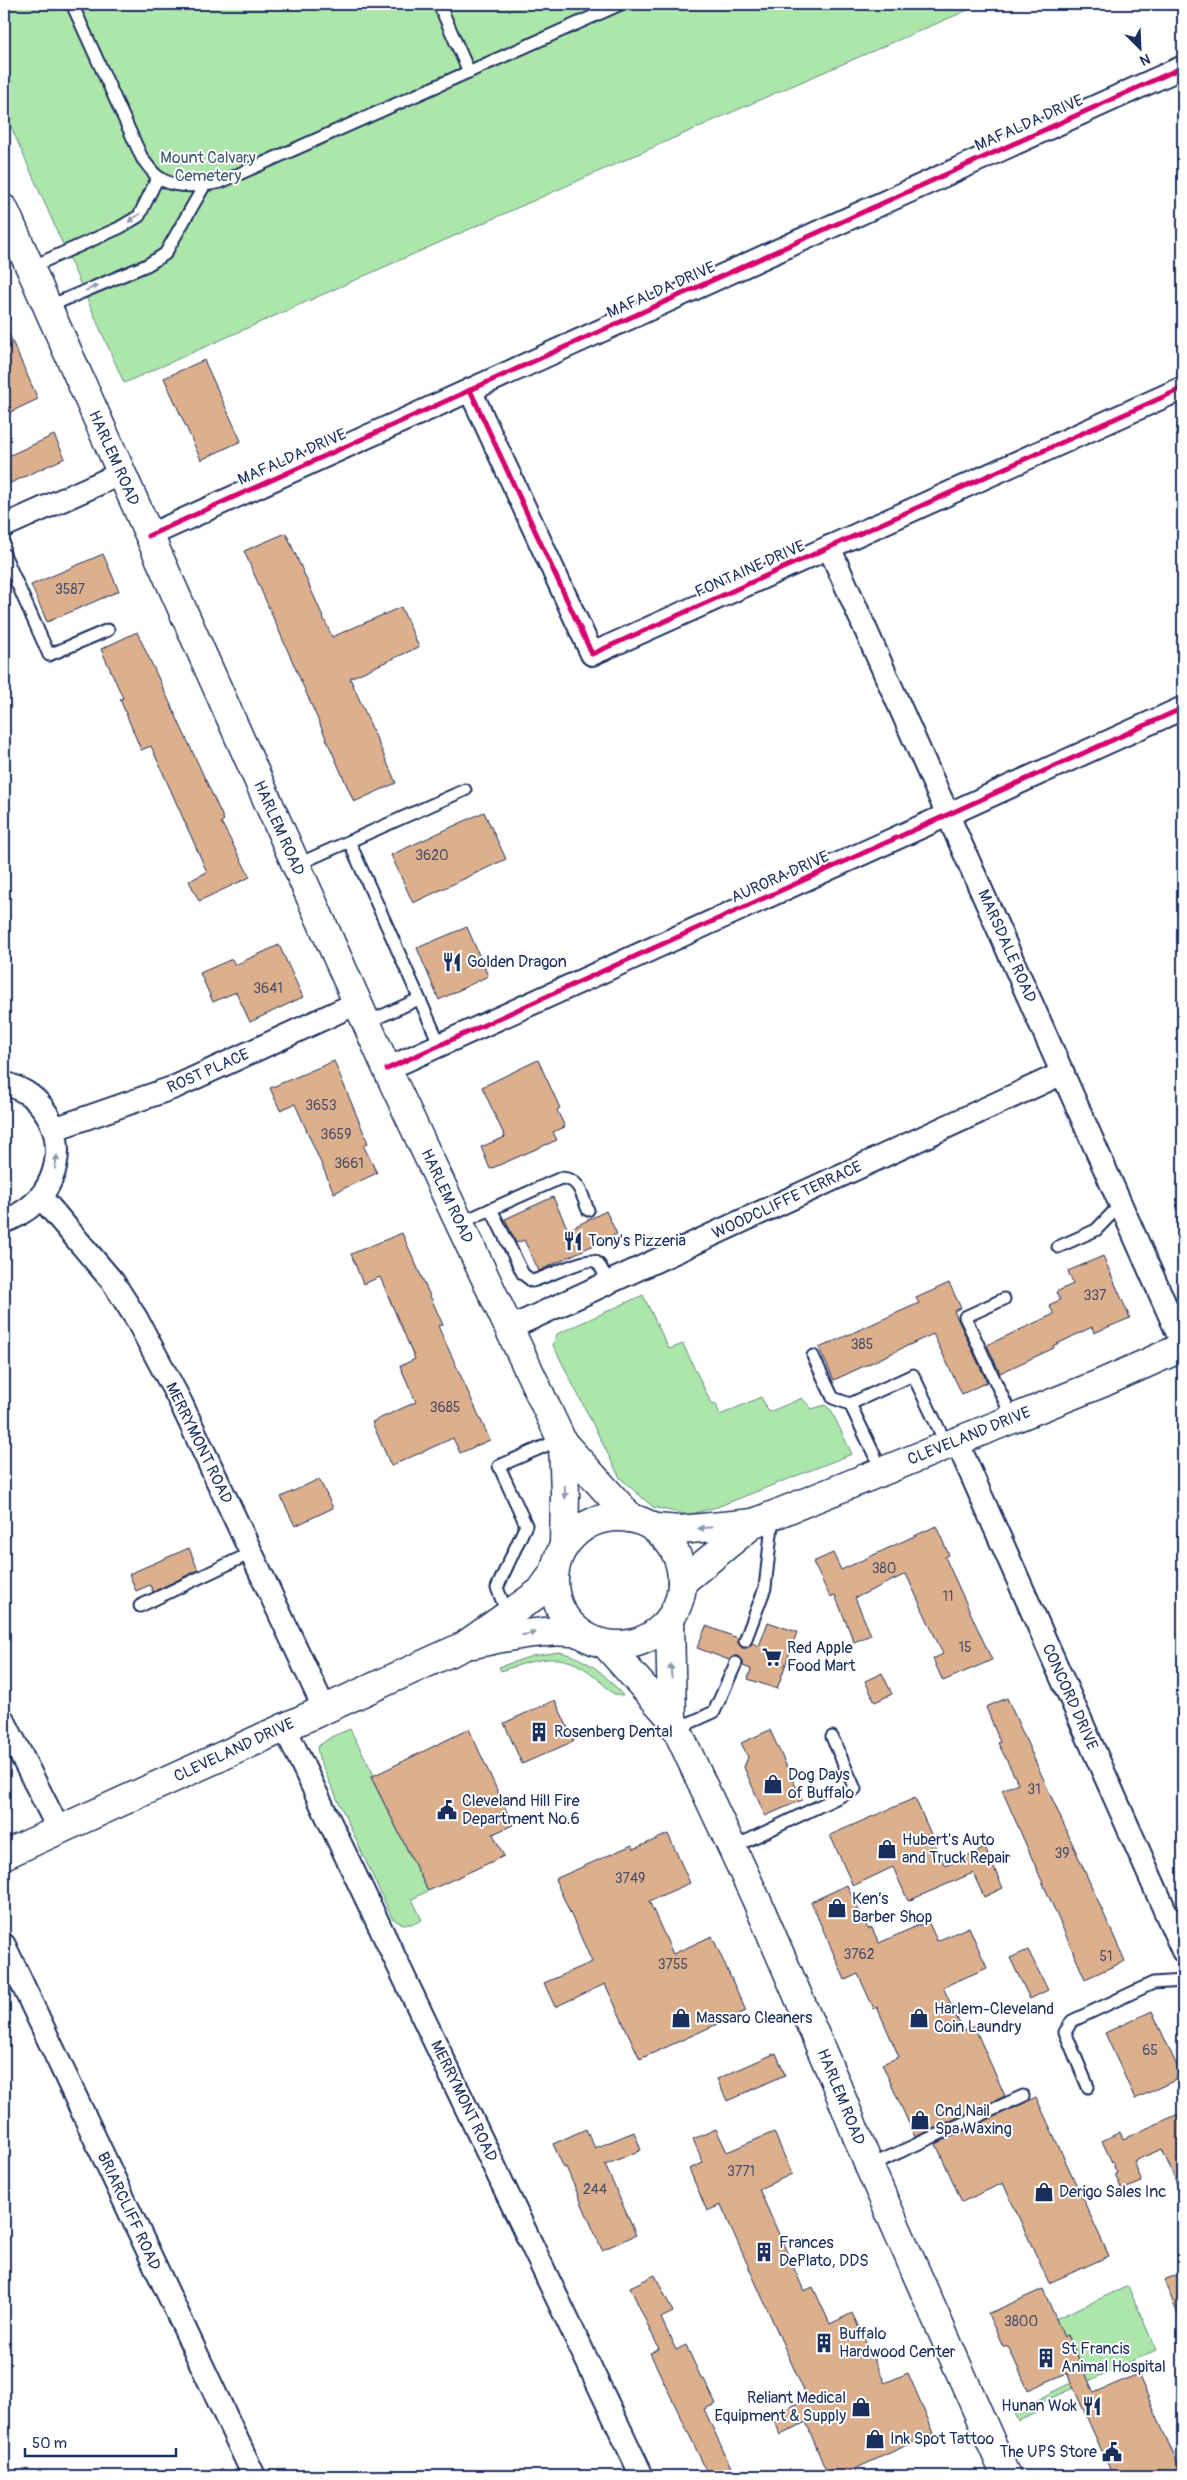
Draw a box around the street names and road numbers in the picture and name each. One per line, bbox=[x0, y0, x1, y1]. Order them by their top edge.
street label: MAFALDA DRIVE bbox=[972, 90, 1086, 156]
street label: MAFALDA DRIVE bbox=[604, 257, 718, 323]
street label: HARLEM ROAD bbox=[84, 407, 144, 509]
street label: MAFALDA DRIVE bbox=[235, 424, 349, 490]
street label: FONTAINE DRIVE bbox=[692, 536, 808, 602]
street label: HARLEM ROAD bbox=[249, 777, 309, 879]
street label: AURORA DRIVE bbox=[728, 846, 832, 908]
street label: MARSDALE ROAD bbox=[973, 886, 1041, 1006]
street label: ROST PLACE bbox=[164, 1044, 252, 1098]
street label: HARLEM ROAD bbox=[416, 1146, 478, 1246]
street label: WOODCLIFFE TERRACE bbox=[709, 1157, 865, 1243]
street label: MERRYMONT ROAD bbox=[161, 1379, 237, 1507]
street label: CLEVELAND DRIVE bbox=[905, 1402, 1033, 1470]
street label: CONCORD DRIVE bbox=[1038, 1641, 1102, 1753]
street label: CLEVELAND DRIVE bbox=[171, 1713, 297, 1787]
street label: MERRYMONT ROAD bbox=[426, 2037, 502, 2165]
street label: HARLEM ROAD bbox=[813, 2046, 869, 2148]
street label: BRIARCLIFF ROAD bbox=[93, 2149, 165, 2273]

